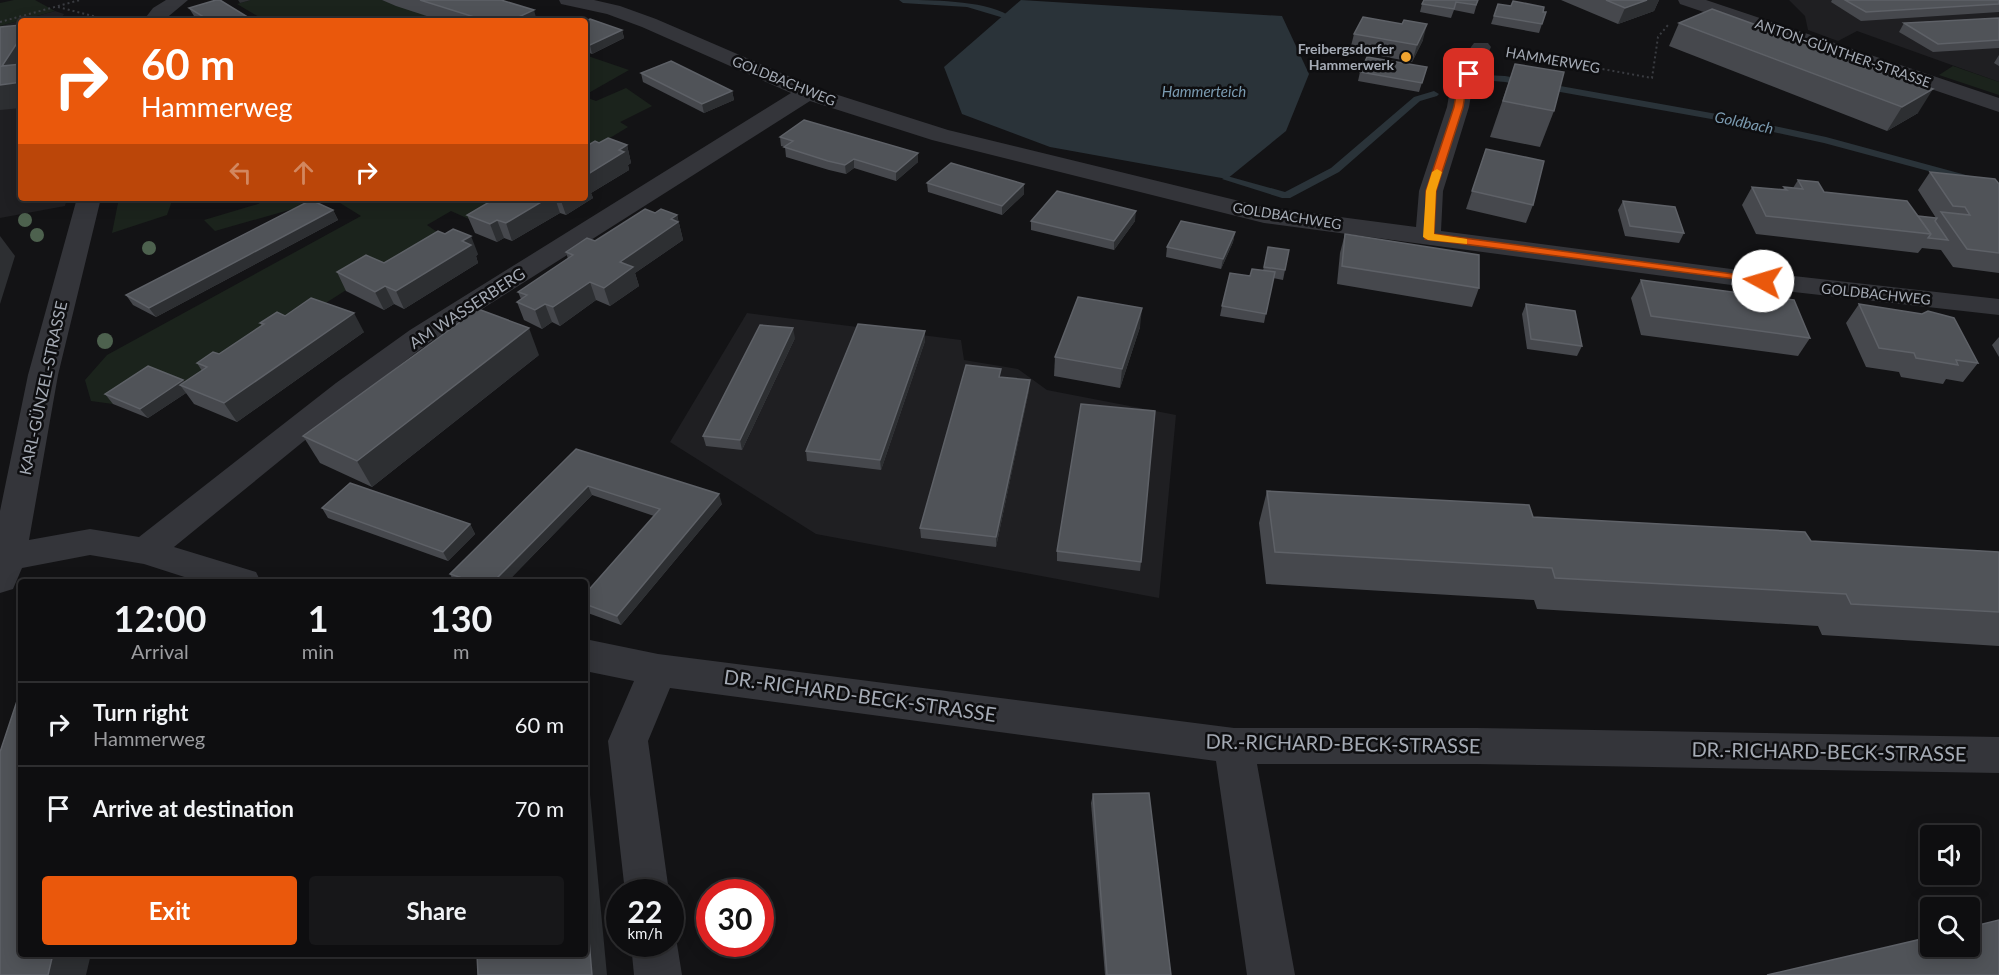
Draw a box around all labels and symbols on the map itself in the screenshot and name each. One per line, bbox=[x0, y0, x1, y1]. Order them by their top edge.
street label: ANTON-GÜNTHER-STRASSE bbox=[1753, 14, 1933, 91]
place label: Freibergsdorfer Hammerwerk bbox=[1298, 40, 1395, 73]
street label: HAMMERWEG bbox=[1505, 43, 1602, 76]
pin bbox=[1443, 48, 1494, 99]
marker: Freibergsdorfer Hammerwerk bbox=[1399, 50, 1413, 64]
street label: GOLDBACHWEG bbox=[730, 52, 838, 109]
water label: Hammerteich bbox=[1162, 82, 1246, 100]
water label: Goldbach bbox=[1713, 107, 1775, 137]
street label: GOLDBACHWEG bbox=[1231, 199, 1343, 233]
position arrow bbox=[1731, 249, 1795, 313]
street label: AM WASSERBERG bbox=[405, 263, 528, 352]
street label: GOLDBACHWEG bbox=[1820, 279, 1932, 308]
street label: KARL-GÜNZEL-STRASSE bbox=[15, 299, 70, 477]
street label: DR.-RICHARD-BECK-STRASSE bbox=[722, 664, 998, 726]
street label: DR.-RICHARD-BECK-STRASSE bbox=[1205, 729, 1481, 757]
street label: DR.-RICHARD-BECK-STRASSE bbox=[1691, 737, 1967, 765]
speed limit sign: 30 bbox=[696, 879, 774, 957]

